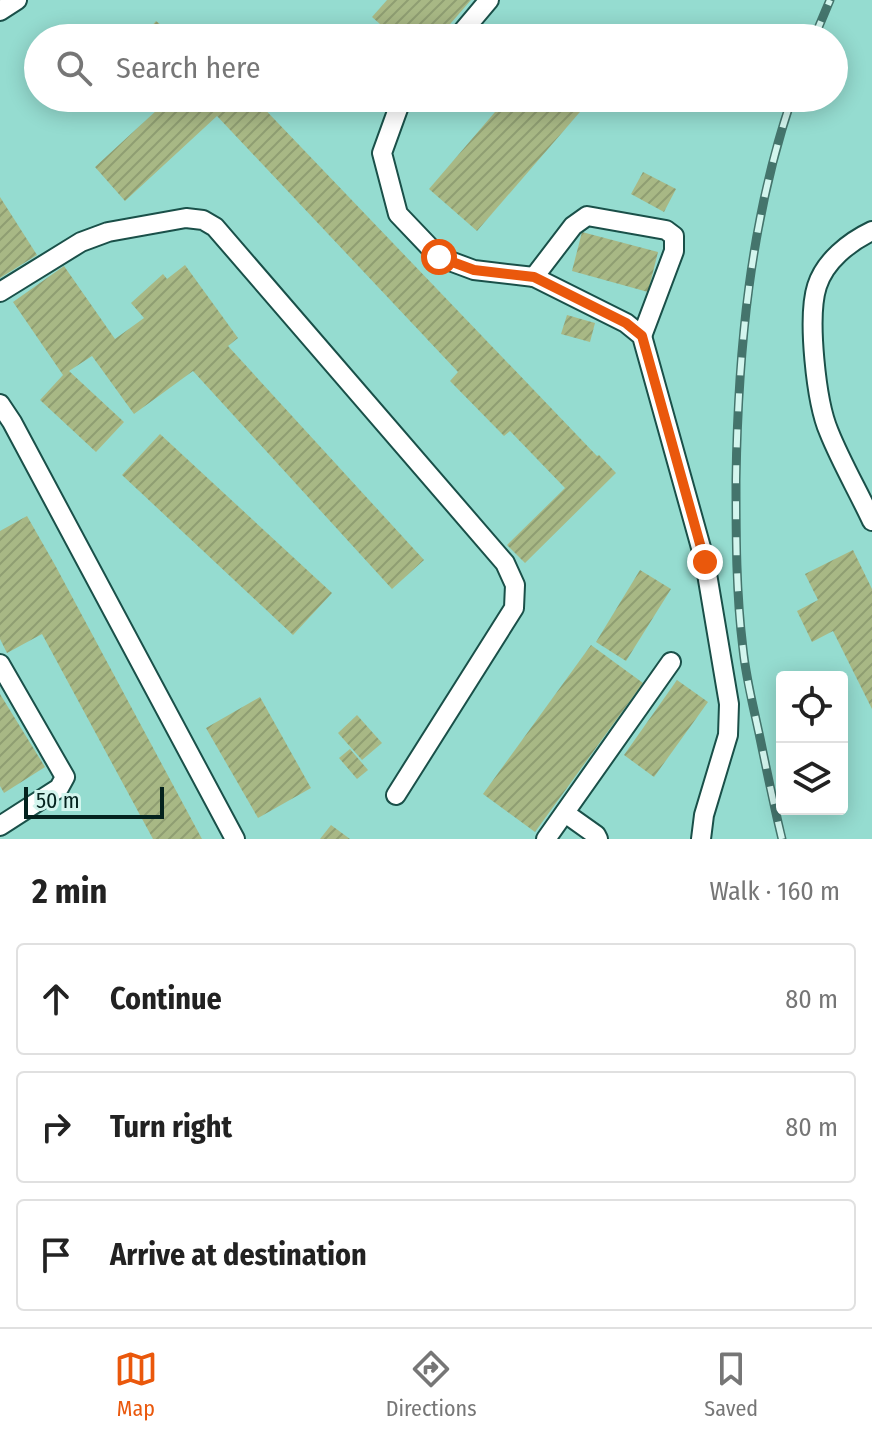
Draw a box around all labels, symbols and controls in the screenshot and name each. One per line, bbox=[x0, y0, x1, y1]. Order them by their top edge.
search box bbox=[24, 24, 848, 112]
icon: search bbox=[52, 46, 96, 90]
text: Search here bbox=[116, 50, 261, 86]
route start bbox=[421, 239, 457, 275]
route end bbox=[687, 544, 723, 580]
map controls bbox=[776, 671, 848, 815]
button: locate bbox=[776, 671, 848, 743]
button: layers bbox=[776, 743, 848, 815]
scale bar bbox=[24, 783, 164, 819]
text: 50 m bbox=[36, 787, 80, 814]
text: 2 min bbox=[32, 871, 107, 912]
text: Walk · 160 m bbox=[709, 876, 840, 907]
icon: ahead bbox=[34, 977, 78, 1021]
text: Continue bbox=[110, 981, 222, 1017]
text: 80 m bbox=[785, 984, 838, 1015]
icon: right bbox=[34, 1105, 78, 1149]
text: Turn right bbox=[110, 1109, 232, 1145]
text: 80 m bbox=[785, 1112, 838, 1143]
icon: arrive bbox=[34, 1233, 78, 1277]
text: Arrive at destination bbox=[110, 1237, 367, 1273]
tab: Map bbox=[114, 1347, 158, 1422]
tab: Directions bbox=[386, 1347, 477, 1422]
tab: Saved bbox=[704, 1347, 758, 1422]

